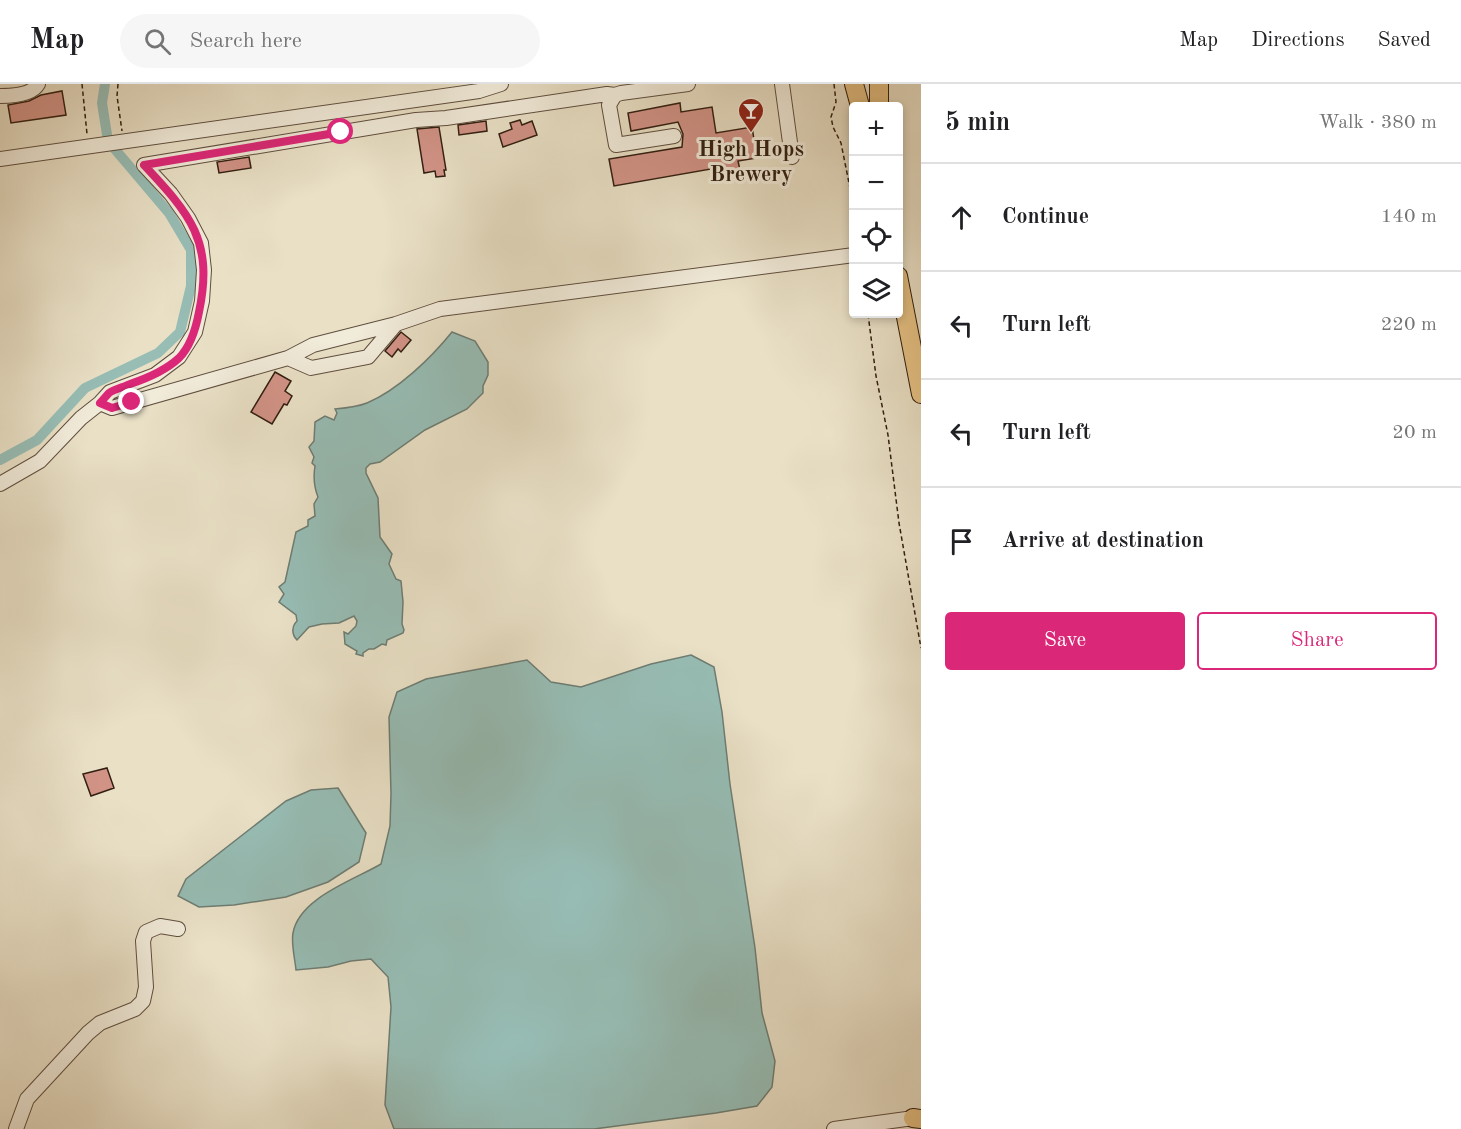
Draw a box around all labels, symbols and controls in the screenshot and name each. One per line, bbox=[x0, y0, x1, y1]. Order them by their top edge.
search box bbox=[120, 14, 540, 68]
icon: search bbox=[141, 25, 174, 58]
text: Map bbox=[30, 27, 84, 55]
text: Search here bbox=[189, 30, 302, 52]
text: Map bbox=[1179, 30, 1218, 51]
text: Directions bbox=[1251, 30, 1345, 51]
text: Saved bbox=[1378, 30, 1431, 51]
bar icon: High Hops Brewery bbox=[736, 96, 766, 134]
map controls bbox=[849, 102, 903, 318]
button: + bbox=[849, 102, 903, 156]
text: 5 min bbox=[945, 110, 1010, 136]
text: Walk · 380 m bbox=[1318, 113, 1437, 133]
route start bbox=[327, 118, 353, 144]
place label: High Hops Brewery bbox=[698, 139, 804, 186]
button: − bbox=[849, 156, 903, 210]
icon: ahead bbox=[945, 201, 978, 234]
text: Continue bbox=[1002, 206, 1089, 228]
text: 140 m bbox=[1381, 207, 1437, 227]
button: locate bbox=[849, 210, 903, 264]
button: layers bbox=[849, 264, 903, 318]
icon: left bbox=[945, 309, 978, 342]
text: Turn left bbox=[1002, 314, 1091, 336]
text: 220 m bbox=[1381, 315, 1437, 335]
route end bbox=[118, 388, 144, 414]
icon: left bbox=[945, 417, 978, 450]
text: Turn left bbox=[1002, 422, 1091, 444]
text: 20 m bbox=[1392, 423, 1437, 443]
icon: arrive bbox=[945, 525, 978, 558]
text: Arrive at destination bbox=[1002, 530, 1204, 552]
button: Save bbox=[945, 612, 1185, 670]
button: Share bbox=[1197, 612, 1437, 670]

